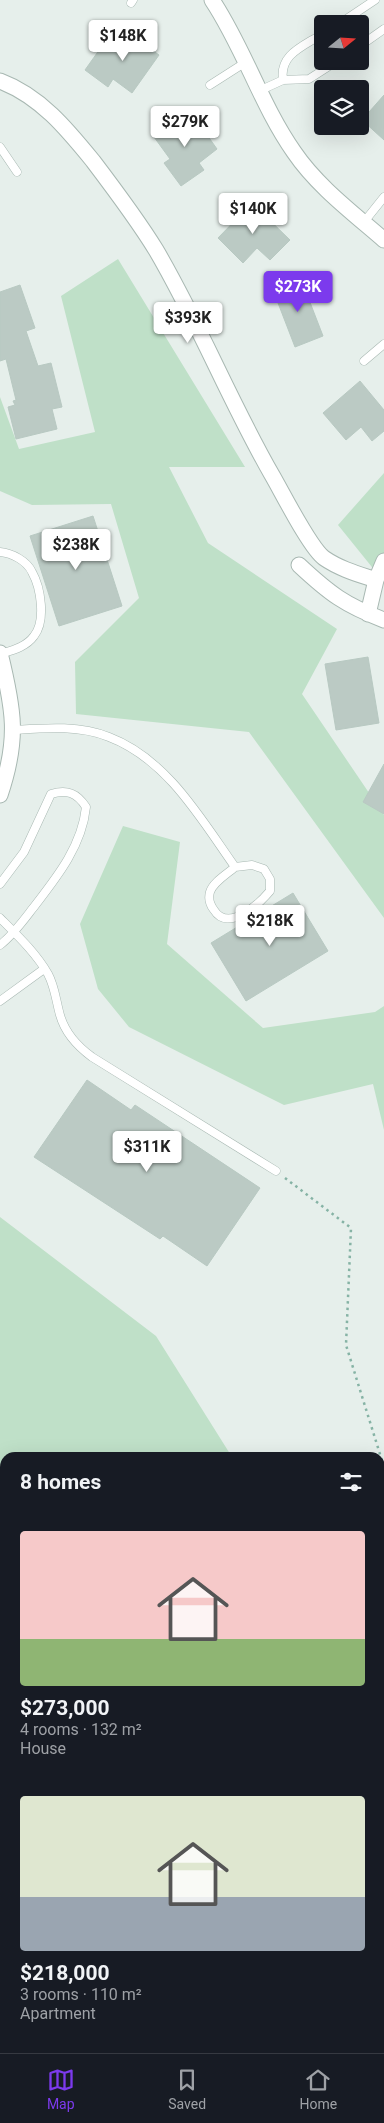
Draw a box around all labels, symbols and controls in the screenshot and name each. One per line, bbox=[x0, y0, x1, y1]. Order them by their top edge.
north arrow bbox=[314, 15, 369, 70]
map controls bbox=[314, 15, 369, 135]
pin: $148K bbox=[88, 20, 158, 62]
text: $148K bbox=[100, 26, 146, 45]
button: layers bbox=[314, 80, 369, 135]
pin: $279K bbox=[150, 106, 220, 148]
text: $279K bbox=[162, 112, 208, 131]
pin: $140K bbox=[218, 192, 288, 235]
text: $140K bbox=[230, 199, 276, 218]
pin: $273K bbox=[263, 270, 333, 313]
text: $273K bbox=[275, 277, 321, 296]
pin: $393K bbox=[153, 302, 223, 344]
text: $393K bbox=[165, 308, 211, 327]
pin: $238K bbox=[41, 528, 111, 571]
text: $238K bbox=[53, 535, 99, 554]
pin: $218K bbox=[235, 904, 305, 947]
text: $218K bbox=[247, 911, 293, 930]
pin: $311K bbox=[112, 1130, 182, 1173]
text: $311K bbox=[124, 1137, 170, 1156]
icon: filters bbox=[337, 1468, 365, 1496]
text: 8 homes bbox=[20, 1470, 101, 1494]
icon: home bbox=[148, 1564, 238, 1654]
text: $273,000 bbox=[20, 1696, 110, 1720]
text: 4 rooms · 132 m² bbox=[20, 1720, 142, 1739]
text: House bbox=[20, 1739, 66, 1758]
icon: home bbox=[148, 1829, 238, 1919]
text: $218,000 bbox=[20, 1961, 110, 1985]
text: 3 rooms · 110 m² bbox=[20, 1985, 142, 2004]
text: Apartment bbox=[20, 2004, 96, 2023]
tab: Map bbox=[47, 2066, 75, 2112]
tab: Saved bbox=[168, 2066, 206, 2112]
tab: Home bbox=[300, 2066, 337, 2112]

